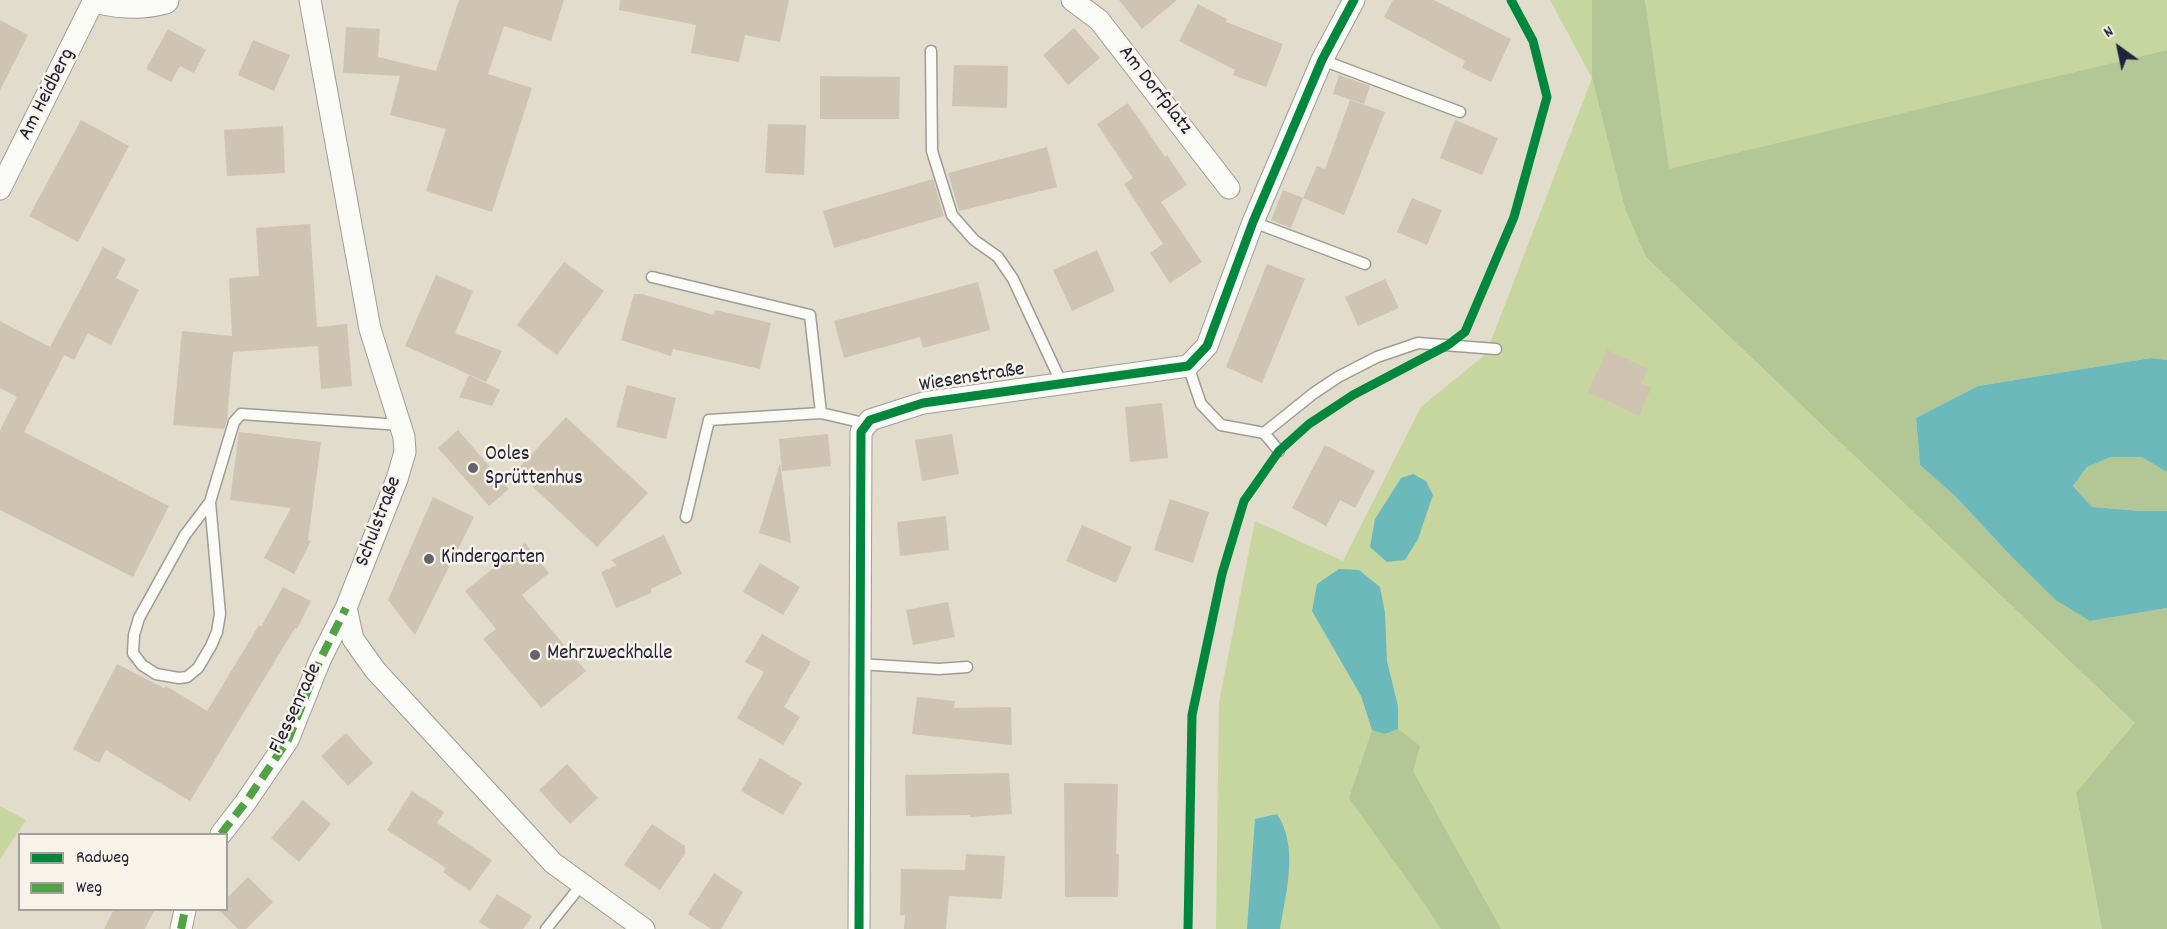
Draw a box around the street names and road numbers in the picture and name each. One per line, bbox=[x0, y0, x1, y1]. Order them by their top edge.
street label: Am Dorfplatz bbox=[1111, 41, 1197, 141]
street label: Am Heidberg bbox=[14, 45, 82, 145]
street label: Wiesenstraße bbox=[918, 358, 1026, 400]
street label: Schulstraße bbox=[351, 473, 409, 571]
street label: Flessenrade bbox=[265, 660, 329, 758]

